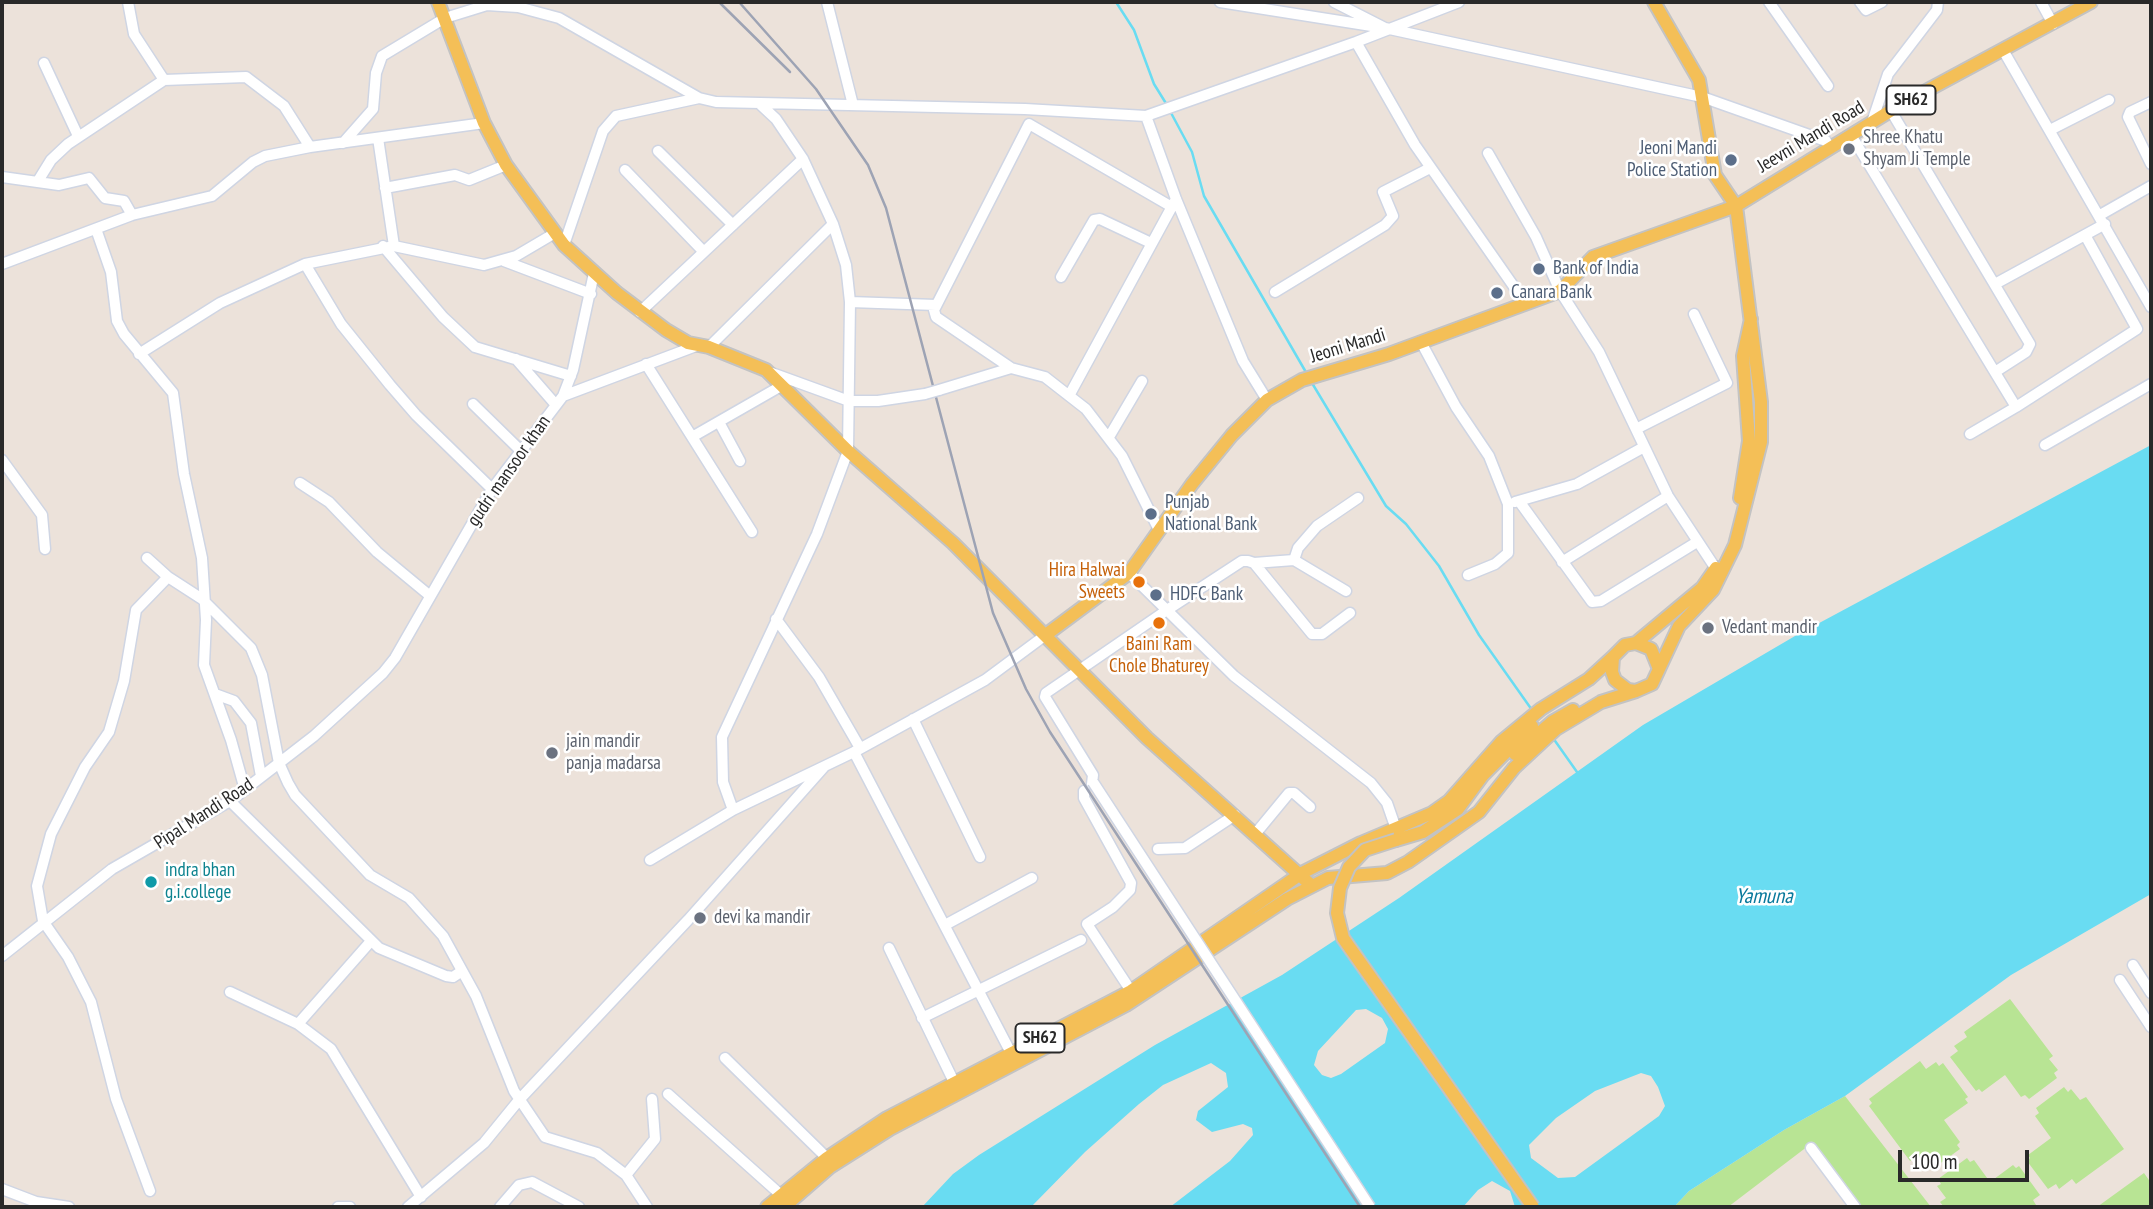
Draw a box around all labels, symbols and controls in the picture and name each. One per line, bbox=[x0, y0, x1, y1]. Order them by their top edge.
road number: SH62 bbox=[1886, 86, 1936, 114]
street label: Jeevni Mandi Road bbox=[1753, 96, 1869, 178]
place label: Shree Khatu Shyam Ji Temple bbox=[1863, 127, 1971, 171]
place label: Jeoni Mandi Police Station bbox=[1627, 138, 1717, 182]
marker: Shree Khatu Shyam Ji Temple bbox=[1841, 141, 1857, 157]
marker: Jeoni Mandi Police Station bbox=[1723, 152, 1739, 168]
place label: Bank of India bbox=[1553, 258, 1639, 280]
marker: Bank of India bbox=[1531, 261, 1547, 277]
place label: Canara Bank bbox=[1511, 282, 1592, 304]
marker: Canara Bank bbox=[1489, 285, 1505, 301]
street label: Jeoni Mandi bbox=[1308, 324, 1388, 368]
street label: gudri mansoor khan bbox=[462, 411, 556, 531]
place label: Punjab National Bank bbox=[1165, 492, 1257, 536]
marker: Punjab National Bank bbox=[1143, 506, 1159, 522]
place label: Hira Halwai Sweets bbox=[1049, 560, 1125, 604]
marker: Hira Halwai Sweets bbox=[1131, 574, 1147, 590]
place label: HDFC Bank bbox=[1170, 584, 1243, 606]
marker: HDFC Bank bbox=[1148, 587, 1164, 603]
marker: Baini Ram Chole Bhaturey bbox=[1151, 615, 1167, 631]
place label: Vedant mandir bbox=[1722, 617, 1817, 639]
marker: Vedant mandir bbox=[1700, 620, 1716, 636]
place label: Baini Ram Chole Bhaturey bbox=[1109, 634, 1209, 678]
place label: jain mandir panja madarsa bbox=[566, 731, 661, 775]
marker: jain mandir panja madarsa bbox=[544, 745, 560, 761]
street label: Pipal Mandi Road bbox=[150, 773, 258, 855]
place label: indra bhan g.i.college bbox=[165, 860, 235, 904]
marker: indra bhan g.i.college bbox=[143, 874, 159, 890]
water label: Yamuna bbox=[1735, 884, 1793, 910]
place label: devi ka mandir bbox=[714, 907, 810, 929]
marker: devi ka mandir bbox=[692, 910, 708, 926]
road number: SH62 bbox=[1016, 1023, 1064, 1052]
scale bar bbox=[1901, 1136, 2032, 1180]
text: 100 m bbox=[1911, 1148, 1957, 1175]

